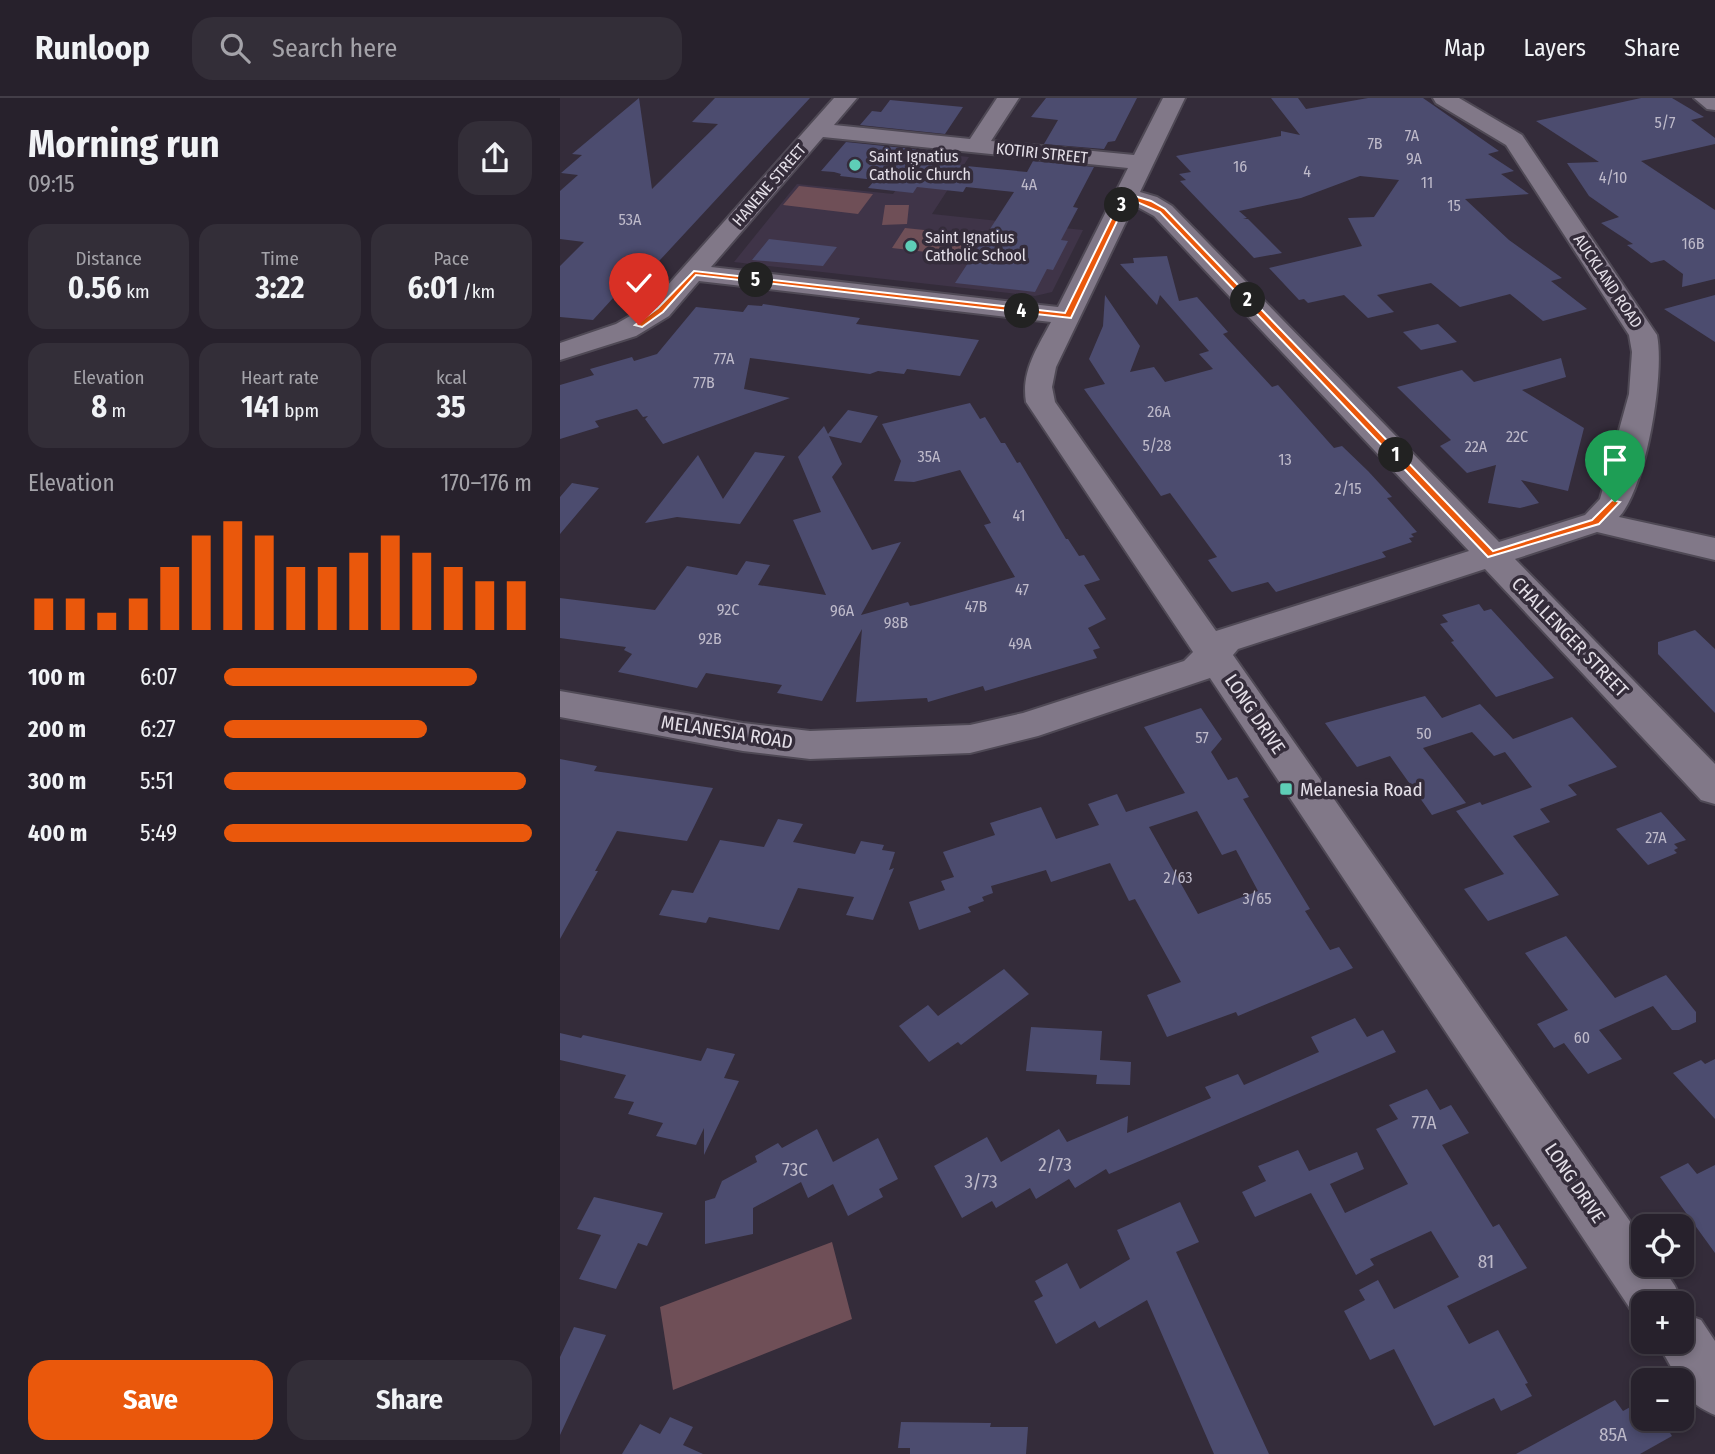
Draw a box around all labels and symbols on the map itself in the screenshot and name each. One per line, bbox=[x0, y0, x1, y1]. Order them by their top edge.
house number: 5/7 bbox=[1655, 113, 1676, 132]
house number: 7A bbox=[1405, 126, 1420, 145]
house number: 7B bbox=[1367, 134, 1383, 153]
street label: KOTIRI STREET bbox=[995, 139, 1089, 167]
street label: HANENE STREET bbox=[728, 140, 810, 230]
place label: Saint Ignatius Catholic Church bbox=[869, 147, 971, 184]
house number: 9A bbox=[1406, 149, 1423, 168]
marker: Saint Ignatius Catholic Church bbox=[847, 157, 863, 173]
house number: 16 bbox=[1233, 157, 1247, 176]
house number: 4 bbox=[1303, 162, 1311, 181]
house number: 4/10 bbox=[1599, 168, 1627, 187]
house number: 11 bbox=[1421, 173, 1433, 192]
house number: 4A bbox=[1021, 175, 1038, 194]
pin: 3 bbox=[1104, 188, 1140, 222]
house number: 15 bbox=[1447, 196, 1461, 215]
house number: 53A bbox=[619, 210, 642, 229]
place label: Saint Ignatius Catholic School bbox=[925, 228, 1026, 265]
street label: AUCKLAND ROAD bbox=[1570, 231, 1646, 331]
house number: 16B bbox=[1682, 234, 1705, 253]
marker: Saint Ignatius Catholic School bbox=[903, 238, 919, 254]
pin bbox=[609, 253, 669, 325]
pin: 5 bbox=[738, 262, 774, 298]
pin: 2 bbox=[1230, 282, 1266, 318]
pin: 4 bbox=[1004, 294, 1040, 328]
house number: 77A bbox=[714, 349, 735, 368]
house number: 77B bbox=[693, 373, 715, 392]
house number: 26A bbox=[1147, 402, 1171, 421]
house number: 22C bbox=[1506, 427, 1528, 446]
pin bbox=[1585, 430, 1645, 502]
house number: 5/28 bbox=[1143, 436, 1171, 455]
house number: 22A bbox=[1465, 437, 1488, 456]
pin: 1 bbox=[1378, 438, 1414, 472]
house number: 35A bbox=[918, 447, 941, 466]
house number: 13 bbox=[1278, 450, 1292, 469]
house number: 2/15 bbox=[1334, 479, 1362, 498]
house number: 41 bbox=[1012, 506, 1026, 525]
street label: CHALLENGER STREET bbox=[1507, 572, 1633, 702]
house number: 47 bbox=[1015, 580, 1029, 599]
house number: 47B bbox=[965, 597, 988, 616]
house number: 92C bbox=[717, 600, 739, 619]
house number: 96A bbox=[830, 601, 855, 620]
house number: 98B bbox=[884, 613, 909, 632]
house number: 92B bbox=[698, 629, 722, 648]
house number: 49A bbox=[1008, 634, 1032, 653]
street label: LONG DRIVE bbox=[1220, 670, 1290, 758]
street label: MELANESIA ROAD bbox=[660, 710, 794, 754]
house number: 50 bbox=[1416, 724, 1432, 743]
house number: 57 bbox=[1195, 728, 1209, 747]
place label: Melanesia Road bbox=[1300, 778, 1423, 801]
marker: Melanesia Road bbox=[1278, 781, 1294, 797]
house number: 27A bbox=[1645, 828, 1667, 847]
house number: 2/63 bbox=[1163, 868, 1193, 887]
house number: 3/65 bbox=[1242, 889, 1272, 908]
house number: 60 bbox=[1574, 1028, 1590, 1047]
house number: 77A bbox=[1412, 1111, 1436, 1134]
street label: LONG DRIVE bbox=[1540, 1139, 1610, 1227]
house number: 2/73 bbox=[1038, 1153, 1072, 1176]
house number: 73C bbox=[782, 1158, 808, 1181]
house number: 3/73 bbox=[964, 1170, 998, 1193]
house number: 81 bbox=[1478, 1250, 1494, 1273]
house number: 85A bbox=[1599, 1423, 1627, 1446]

